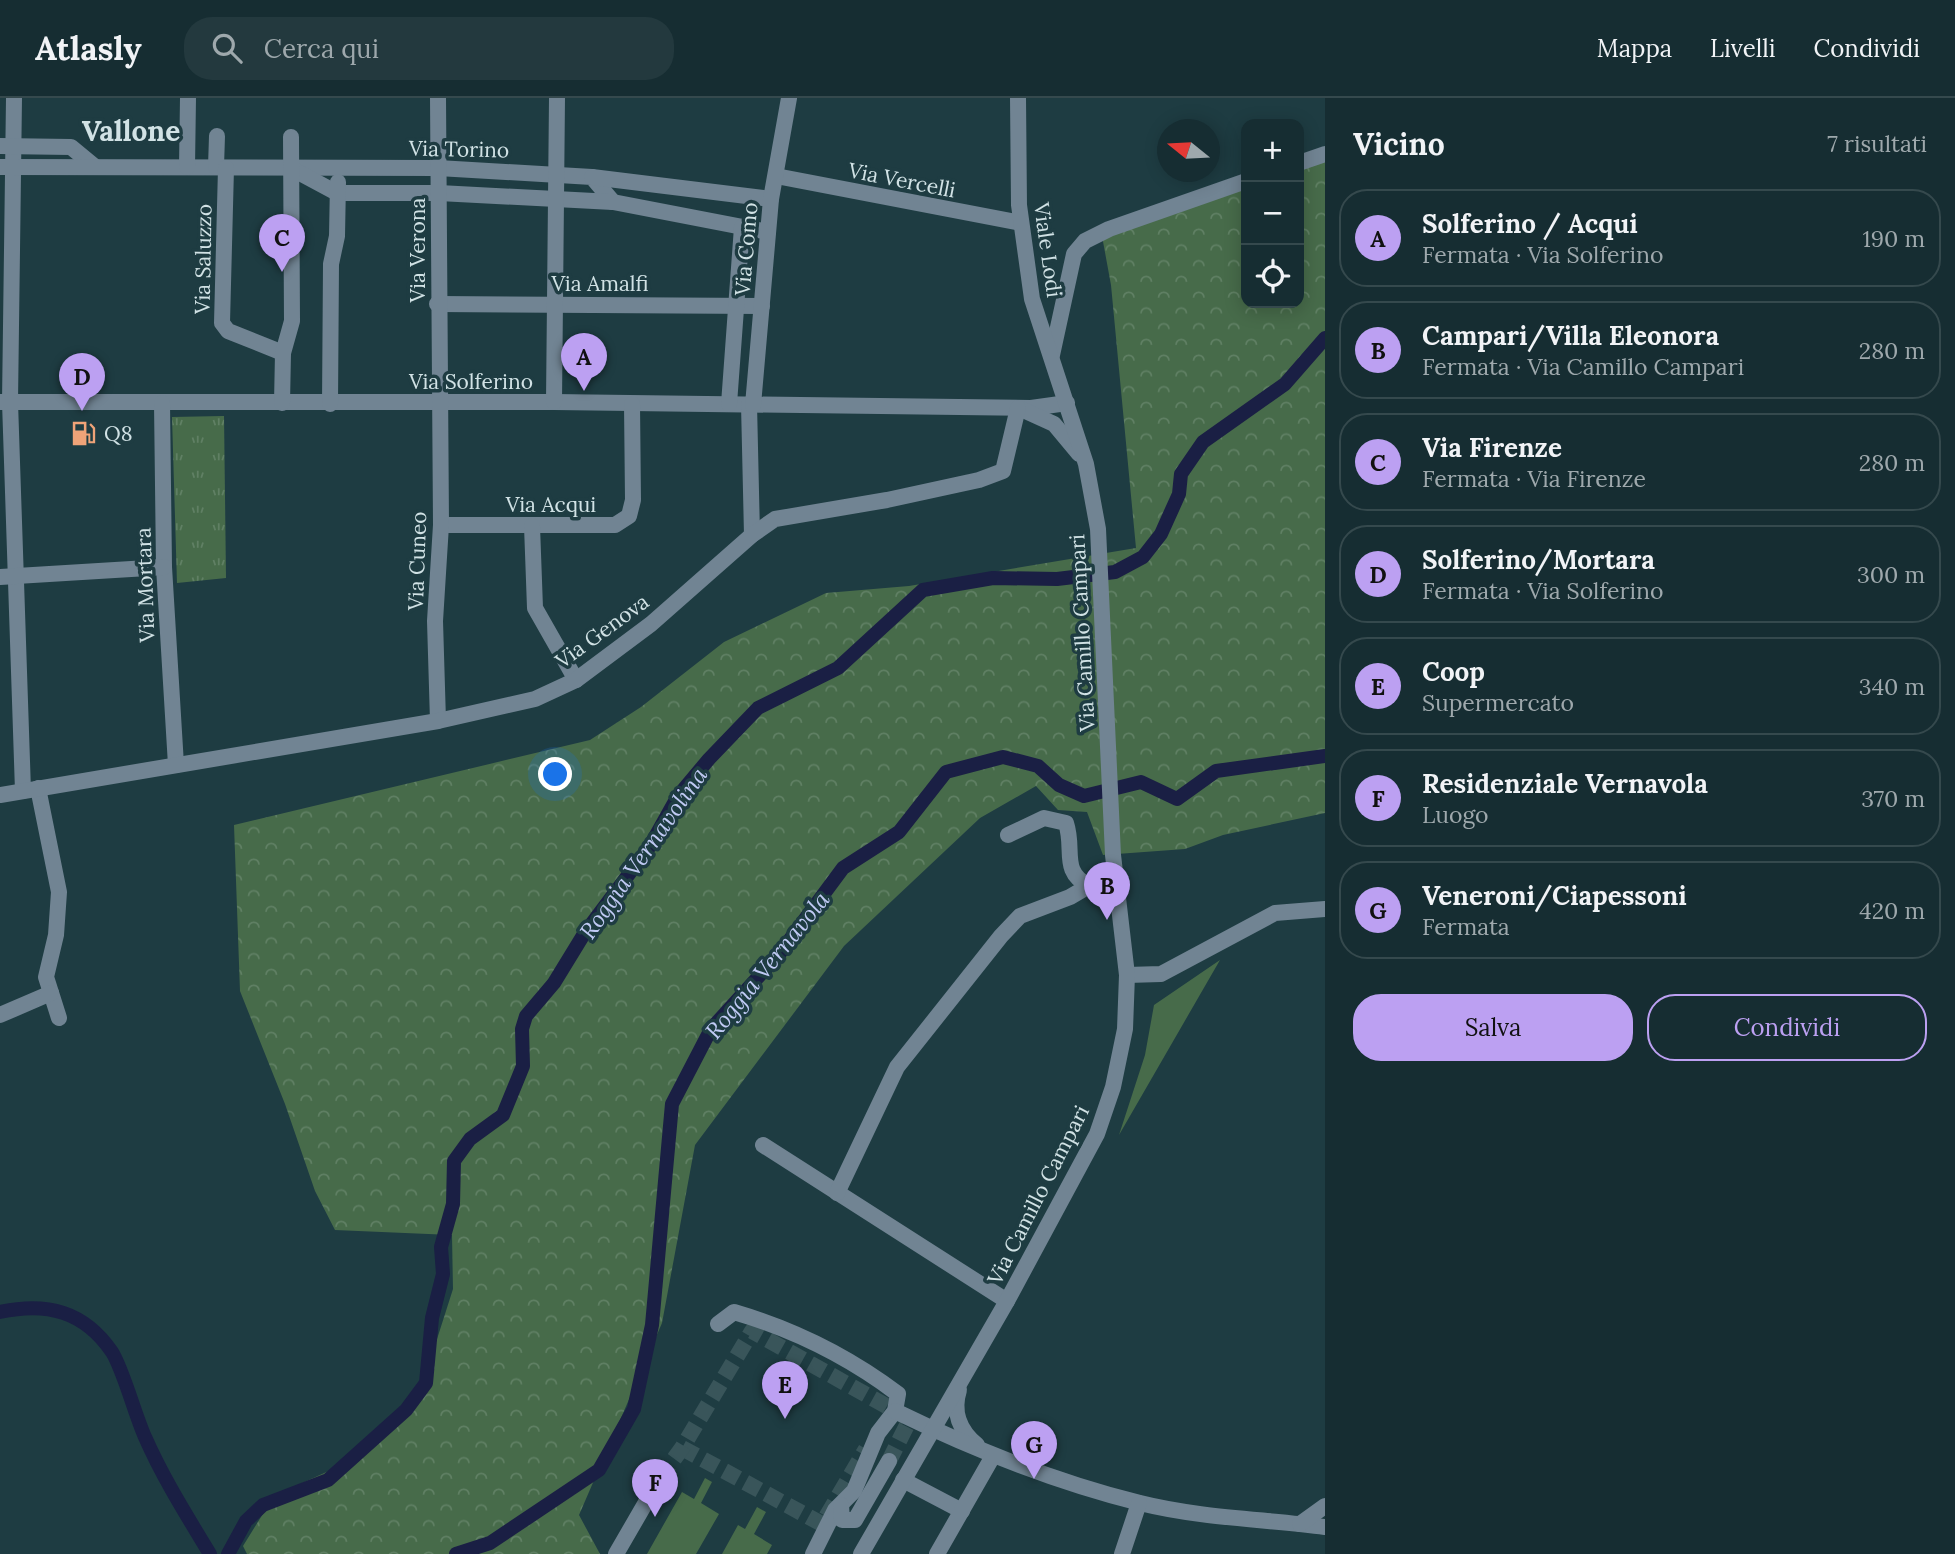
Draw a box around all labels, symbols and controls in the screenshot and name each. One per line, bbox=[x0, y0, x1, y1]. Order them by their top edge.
search box bbox=[184, 17, 674, 80]
text: Atlasly bbox=[35, 27, 142, 69]
icon: search bbox=[208, 29, 246, 67]
text: Cerca qui bbox=[264, 32, 379, 65]
text: Mappa bbox=[1597, 33, 1672, 64]
text: Livelli bbox=[1710, 33, 1776, 64]
text: Condividi bbox=[1814, 33, 1920, 64]
district label: Vallone bbox=[82, 113, 180, 149]
north arrow bbox=[1157, 119, 1220, 182]
map controls bbox=[1241, 119, 1304, 308]
button: + bbox=[1241, 119, 1304, 182]
text: Vicino bbox=[1353, 125, 1445, 163]
text: 7 risultati bbox=[1827, 129, 1927, 158]
street label: Via Torino bbox=[408, 135, 509, 163]
street label: Via Vercelli bbox=[845, 156, 958, 204]
button: − bbox=[1241, 182, 1304, 245]
street label: Via Verona bbox=[404, 197, 431, 303]
street label: Viale Lodi bbox=[1028, 200, 1068, 299]
street label: Via Como bbox=[728, 201, 764, 298]
street label: Via Saluzzo bbox=[189, 204, 217, 315]
text: Solferino / Acqui bbox=[1422, 207, 1638, 240]
pin: C bbox=[259, 214, 305, 272]
text: A bbox=[1370, 224, 1386, 253]
text: 190 m bbox=[1862, 224, 1925, 253]
text: Fermata · Via Solferino bbox=[1422, 240, 1663, 269]
button: locate bbox=[1241, 245, 1304, 308]
street label: Via Amalfi bbox=[550, 270, 649, 297]
text: Campari/Villa Eleonora bbox=[1422, 319, 1719, 352]
pin: A bbox=[561, 333, 607, 391]
text: B bbox=[1370, 336, 1386, 365]
text: 280 m bbox=[1859, 336, 1925, 365]
text: Fermata · Via Camillo Campari bbox=[1422, 352, 1744, 381]
pin: D bbox=[59, 353, 105, 411]
street label: Via Solferino bbox=[408, 368, 533, 395]
fuel station icon: Q8 bbox=[70, 419, 98, 447]
place label: Q8 bbox=[104, 420, 133, 447]
text: Via Firenze bbox=[1422, 431, 1562, 464]
text: C bbox=[1370, 448, 1386, 477]
text: 280 m bbox=[1859, 448, 1925, 477]
text: Fermata · Via Firenze bbox=[1422, 464, 1646, 493]
street label: Via Acqui bbox=[505, 491, 596, 518]
street label: Via Cuneo bbox=[402, 511, 432, 612]
street label: Via Mortara bbox=[129, 527, 161, 644]
street label: Via Camillo Campari bbox=[1063, 533, 1101, 733]
text: Solferino/Mortara bbox=[1422, 543, 1655, 576]
text: D bbox=[1369, 560, 1387, 589]
text: 300 m bbox=[1857, 560, 1925, 589]
text: Fermata · Via Solferino bbox=[1422, 576, 1663, 605]
street label: Via Genova bbox=[549, 588, 654, 675]
text: Coop bbox=[1422, 655, 1485, 688]
text: E bbox=[1371, 672, 1385, 701]
text: 340 m bbox=[1859, 672, 1925, 701]
text: Supermercato bbox=[1422, 688, 1574, 717]
your location bbox=[538, 757, 572, 791]
water label: Roggia Vernavolina bbox=[573, 761, 713, 944]
text: Residenziale Vernavola bbox=[1422, 767, 1708, 800]
text: F bbox=[1371, 784, 1385, 813]
text: 370 m bbox=[1861, 784, 1925, 813]
text: Luogo bbox=[1422, 800, 1489, 829]
pin: B bbox=[1084, 862, 1130, 920]
text: Veneroni/Ciapessoni bbox=[1422, 879, 1687, 912]
water label: Roggia Vernavola bbox=[699, 885, 836, 1045]
text: G bbox=[1369, 896, 1387, 925]
text: 420 m bbox=[1859, 896, 1925, 925]
text: Fermata bbox=[1422, 912, 1510, 941]
button: Salva bbox=[1353, 994, 1633, 1061]
button: Condividi bbox=[1647, 994, 1927, 1061]
street label: Via Camillo Campari bbox=[981, 1101, 1095, 1290]
pin: E bbox=[762, 1361, 808, 1419]
pin: G bbox=[1011, 1421, 1057, 1479]
pin: F bbox=[632, 1459, 678, 1517]

